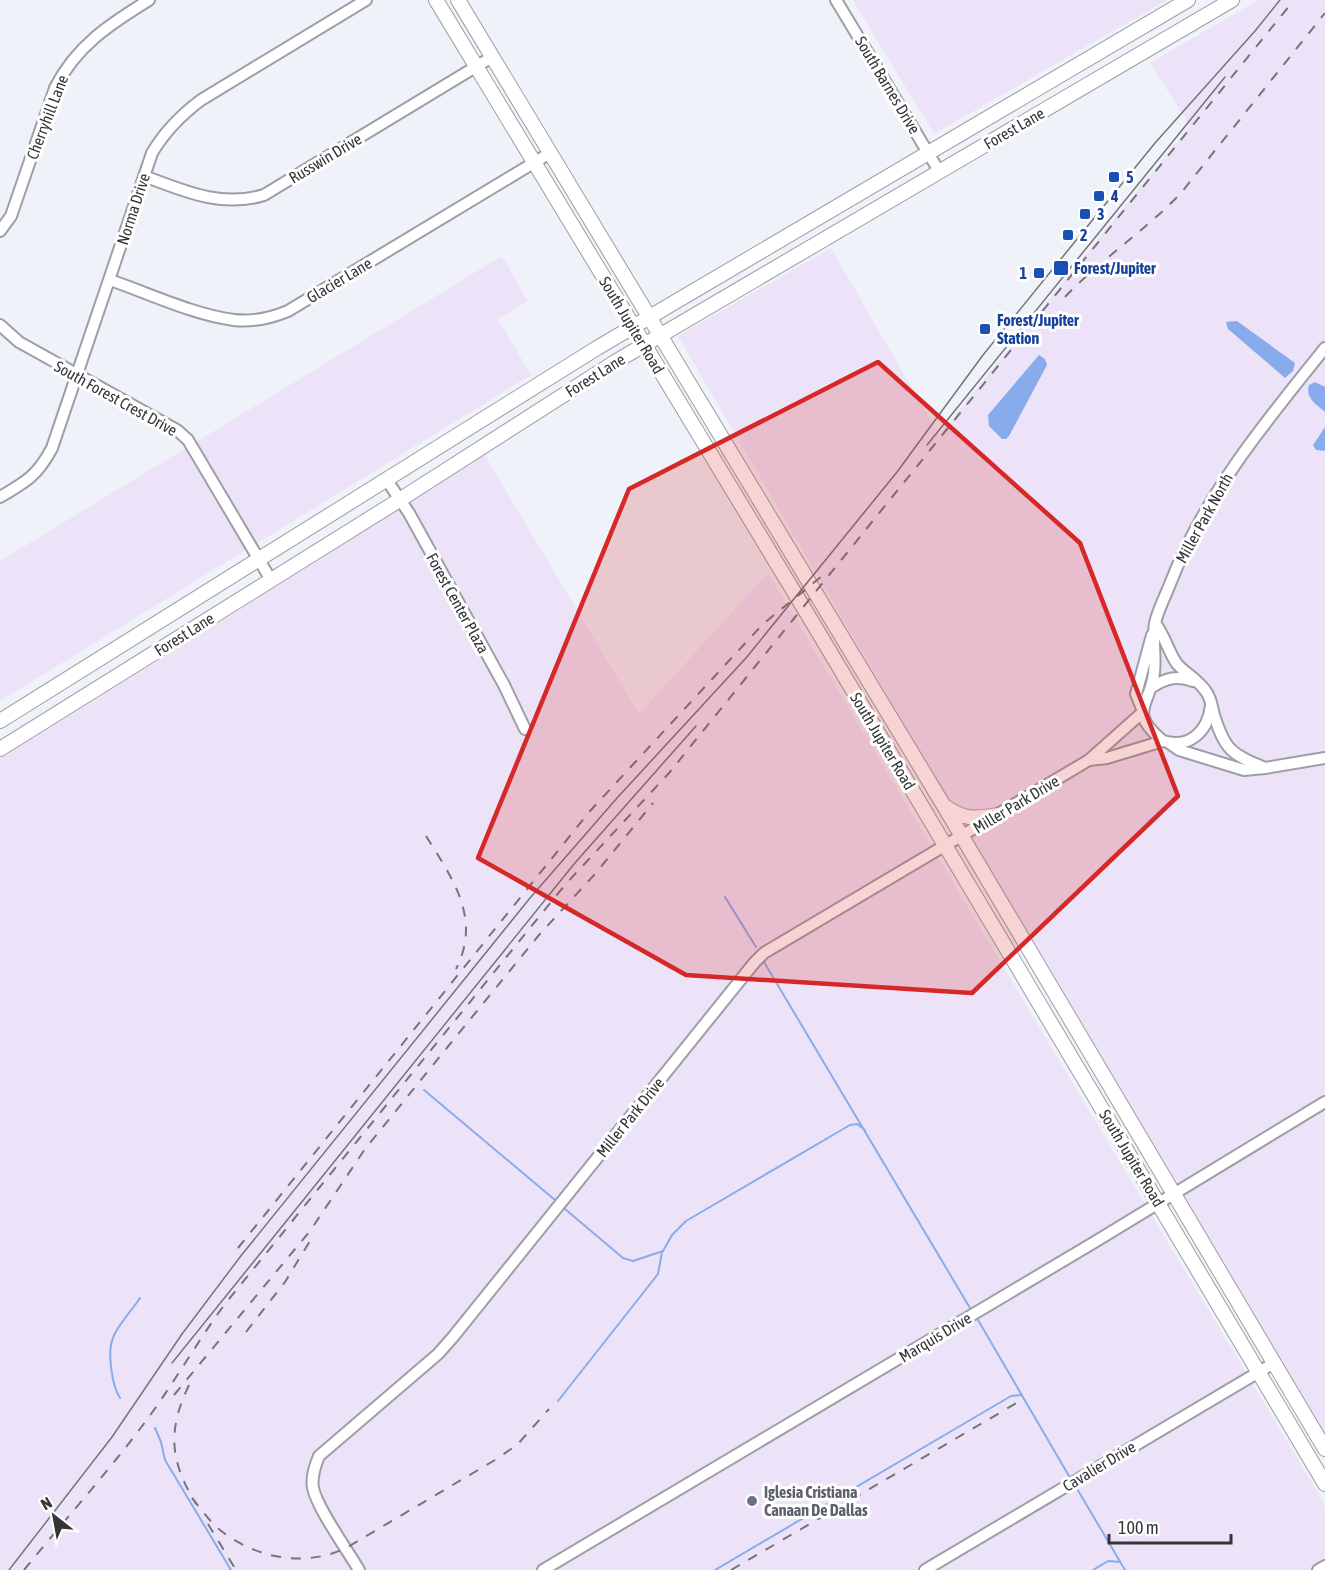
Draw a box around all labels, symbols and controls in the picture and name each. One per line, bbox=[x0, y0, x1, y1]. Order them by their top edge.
street label: South Barnes Drive bbox=[852, 33, 924, 137]
street label: Cherryhill Lane bbox=[23, 72, 72, 162]
street label: Forest Lane bbox=[981, 104, 1047, 152]
street label: Russwin Drive bbox=[286, 129, 364, 187]
place label: 5 bbox=[1126, 168, 1134, 186]
marker: 5 bbox=[1107, 170, 1121, 184]
street label: Norma Drive bbox=[113, 171, 153, 247]
place label: 4 bbox=[1110, 187, 1119, 205]
marker: 4 bbox=[1092, 189, 1106, 203]
place label: 3 bbox=[1097, 205, 1105, 223]
marker: 3 bbox=[1078, 207, 1092, 221]
place label: 2 bbox=[1080, 226, 1088, 244]
marker: 2 bbox=[1061, 228, 1075, 242]
street label: Glacier Lane bbox=[303, 254, 375, 306]
marker: Forest/Jupiter bbox=[1052, 259, 1070, 277]
place label: Forest/Jupiter bbox=[1074, 259, 1156, 277]
place label: 1 bbox=[1019, 264, 1027, 282]
marker: 1 bbox=[1032, 266, 1046, 280]
street label: South Jupiter Road bbox=[595, 273, 668, 377]
place label: Forest/Jupiter Station bbox=[997, 311, 1079, 347]
marker: Forest/Jupiter Station bbox=[978, 322, 992, 336]
street label: Forest Lane bbox=[562, 350, 628, 400]
street label: South Forest Crest Drive bbox=[52, 357, 180, 439]
street label: Miller Park North bbox=[1172, 470, 1236, 566]
street label: Forest Center Plaza bbox=[423, 550, 493, 656]
street label: Forest Lane bbox=[151, 609, 217, 659]
street label: South Jupiter Road bbox=[846, 689, 919, 793]
street label: Miller Park Drive bbox=[970, 771, 1062, 837]
street label: Miller Park Drive bbox=[593, 1074, 667, 1160]
street label: South Jupiter Road bbox=[1095, 1106, 1168, 1210]
street label: Marquis Drive bbox=[896, 1308, 975, 1366]
street label: Cavalier Drive bbox=[1059, 1437, 1139, 1495]
place label: Iglesia Cristiana Canaan De Dallas bbox=[764, 1483, 868, 1519]
north arrow bbox=[24, 1486, 84, 1546]
text: N bbox=[38, 1493, 55, 1513]
marker: Iglesia Cristiana Canaan De Dallas bbox=[745, 1494, 759, 1508]
scale bar bbox=[1109, 1507, 1230, 1545]
text: 100 m bbox=[1118, 1517, 1159, 1538]

